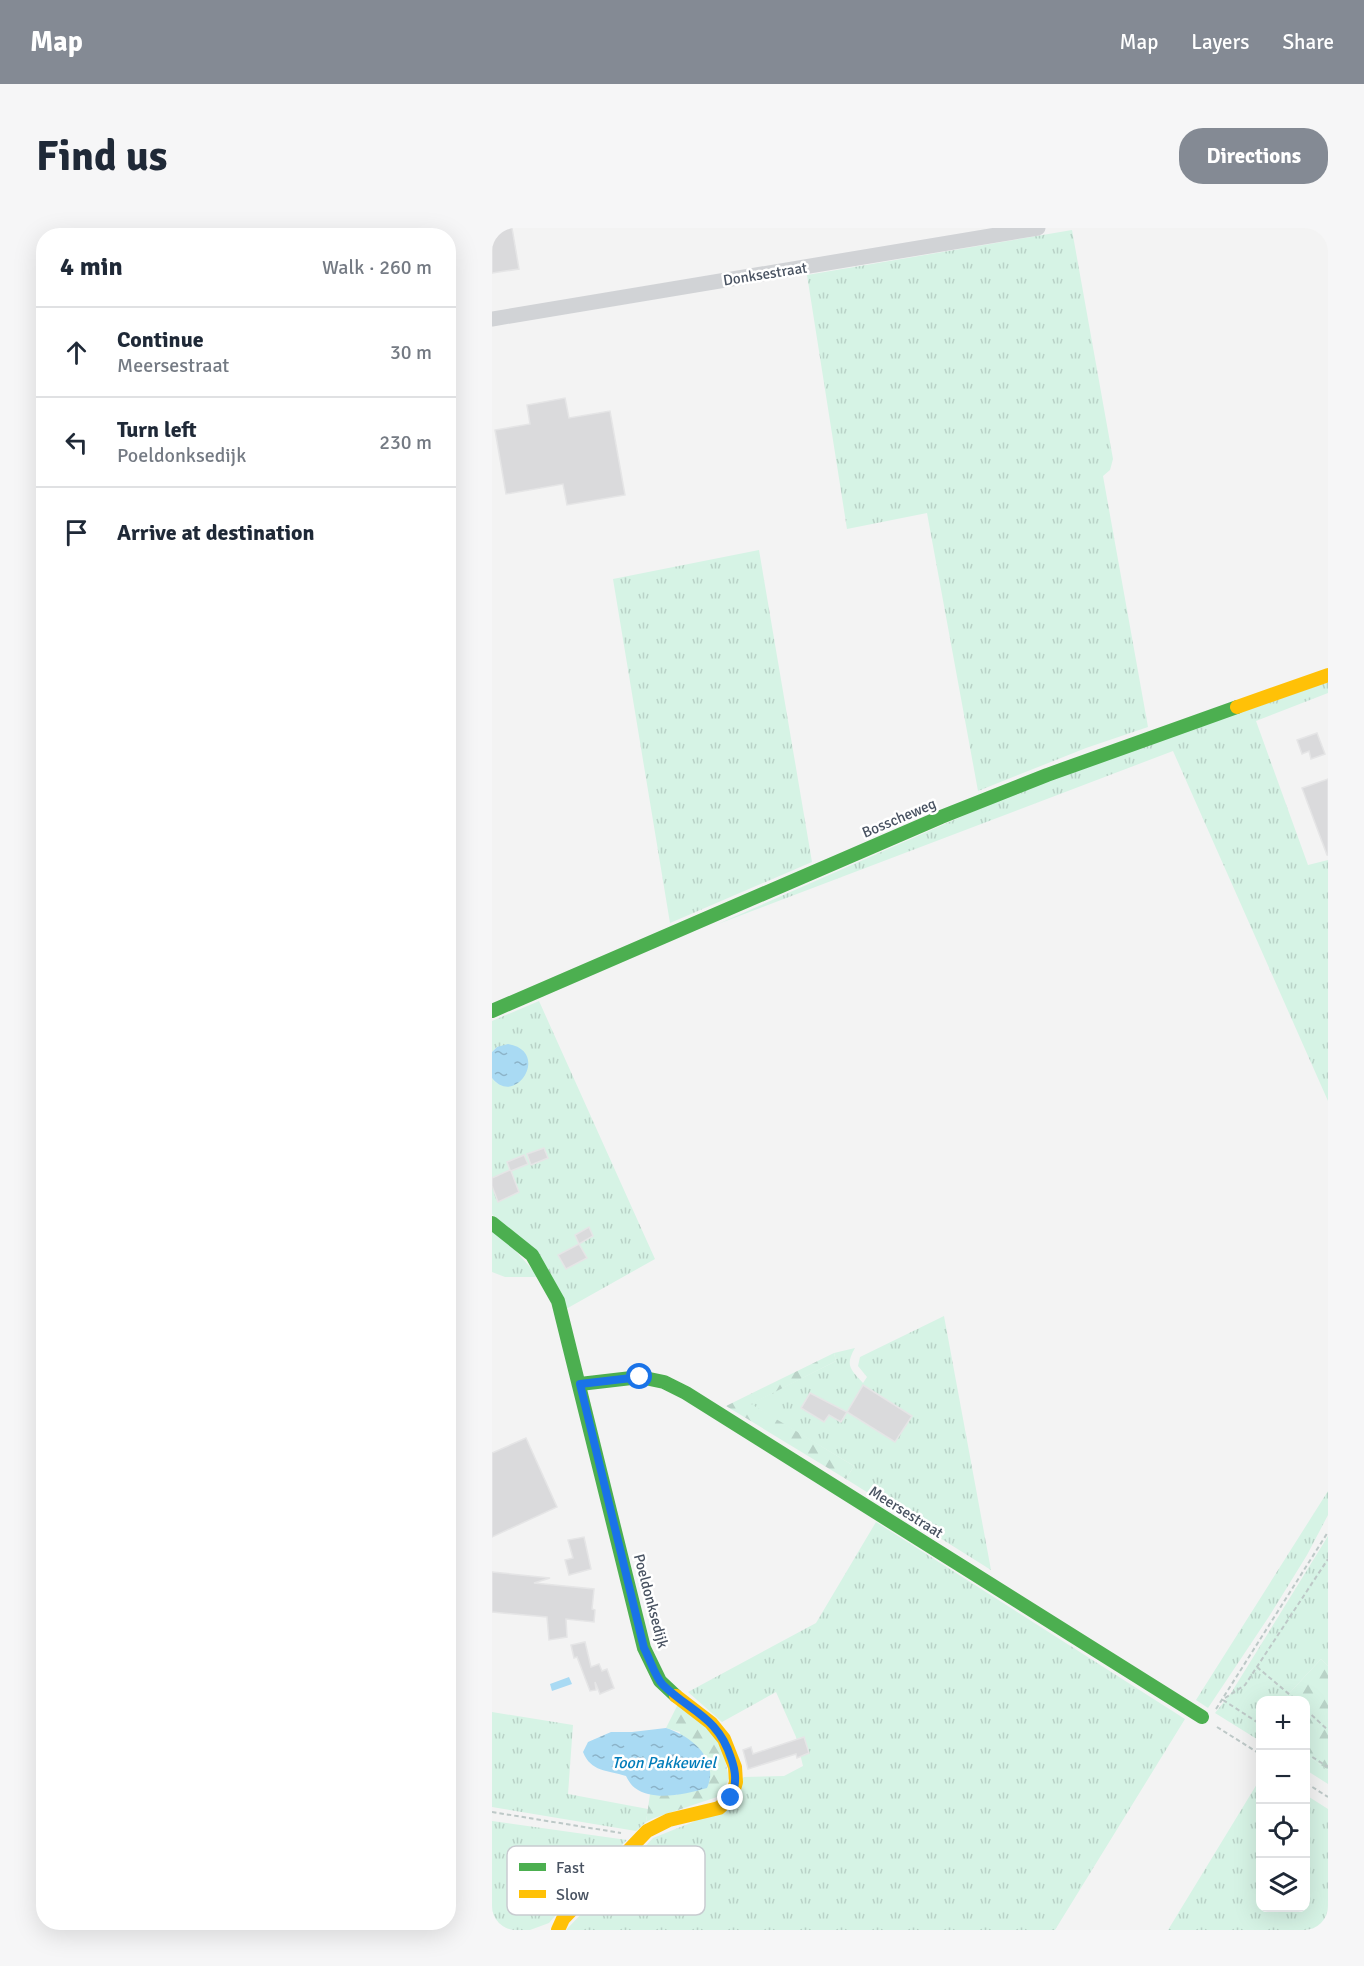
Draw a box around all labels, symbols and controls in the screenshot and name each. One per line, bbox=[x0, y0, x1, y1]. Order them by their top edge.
text: Map bbox=[30, 25, 83, 59]
text: Map bbox=[1120, 29, 1158, 55]
text: Layers bbox=[1191, 29, 1249, 55]
text: Share bbox=[1282, 29, 1334, 55]
button: Directions bbox=[1179, 128, 1328, 184]
text: Find us bbox=[36, 131, 167, 182]
text: 4 min bbox=[60, 251, 123, 283]
text: Walk · 260 m bbox=[322, 255, 432, 280]
street label: Donksestraat bbox=[722, 258, 808, 290]
text: Continue bbox=[117, 326, 204, 353]
icon: ahead bbox=[60, 336, 93, 369]
text: 30 m bbox=[390, 340, 432, 365]
text: Meersestraat bbox=[117, 353, 229, 378]
text: Turn left bbox=[117, 416, 197, 443]
icon: left bbox=[60, 426, 93, 459]
text: 230 m bbox=[379, 430, 432, 455]
text: Poeldonksedijk bbox=[117, 443, 246, 468]
icon: arrive bbox=[60, 516, 93, 549]
text: Arrive at destination bbox=[117, 519, 314, 546]
street label: Bosscheweg bbox=[859, 794, 939, 842]
route start bbox=[626, 1363, 652, 1389]
street label: Meersestraat bbox=[866, 1482, 946, 1542]
street label: Poeldonksedijk bbox=[630, 1552, 672, 1651]
map controls bbox=[1256, 1696, 1310, 1912]
button: + bbox=[1256, 1696, 1310, 1750]
button: − bbox=[1256, 1750, 1310, 1804]
water label: Toon Pakkewiel bbox=[612, 1753, 718, 1773]
route end bbox=[717, 1784, 743, 1810]
button: locate bbox=[1256, 1804, 1310, 1858]
legend bbox=[507, 1846, 705, 1915]
text: Fast bbox=[556, 1858, 585, 1878]
button: layers bbox=[1256, 1858, 1310, 1912]
text: Slow bbox=[556, 1885, 590, 1905]

